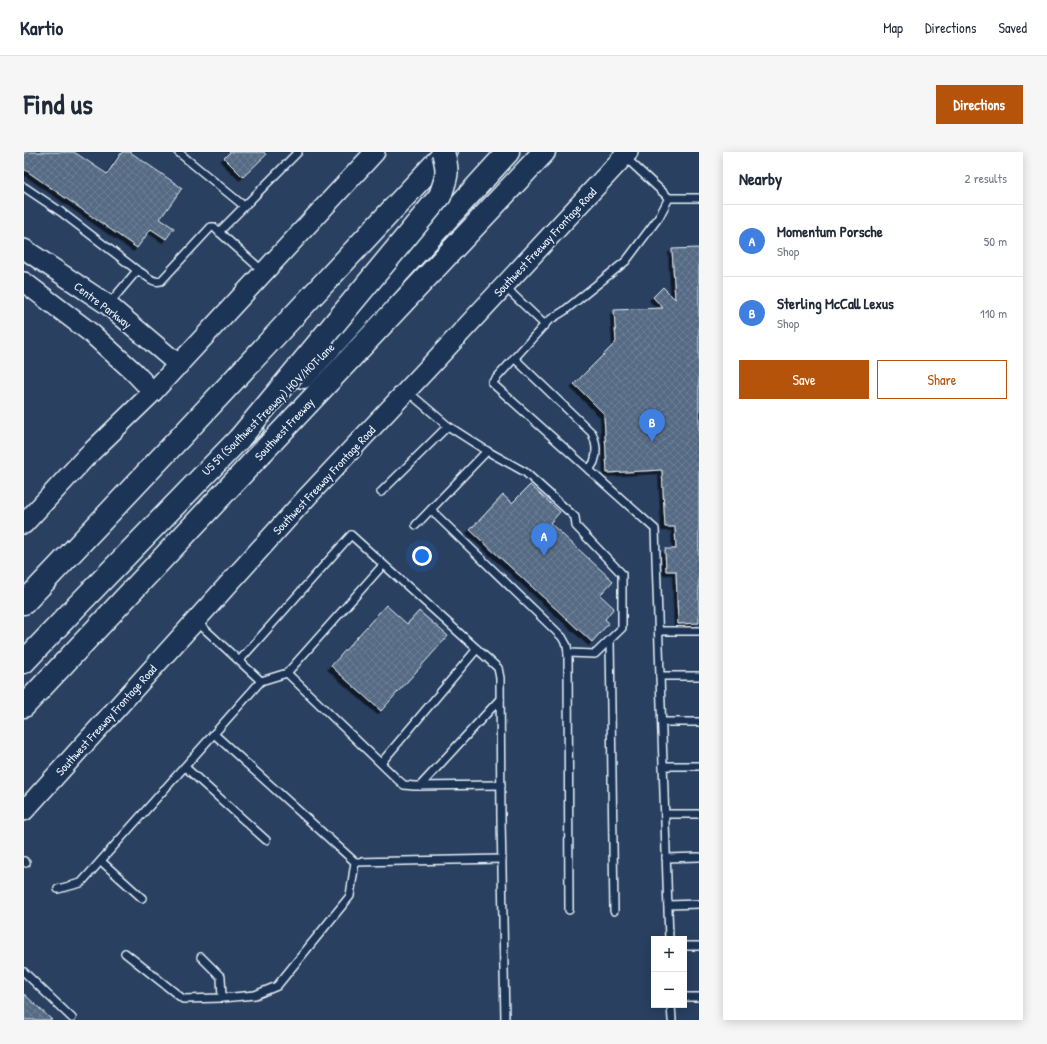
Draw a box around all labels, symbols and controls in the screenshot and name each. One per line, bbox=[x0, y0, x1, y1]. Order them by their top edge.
text: Kartio bbox=[20, 15, 63, 41]
text: Map bbox=[883, 18, 903, 37]
text: Directions bbox=[925, 18, 976, 37]
text: Saved bbox=[998, 18, 1027, 37]
text: Find us bbox=[24, 85, 93, 123]
button: Directions bbox=[936, 85, 1023, 124]
text: Nearby bbox=[739, 167, 782, 190]
text: 2 results bbox=[965, 169, 1007, 187]
street label: Southwest Freeway Frontage Road bbox=[490, 183, 600, 300]
text: Momentum Porsche bbox=[777, 221, 883, 242]
text: A bbox=[749, 232, 755, 250]
text: 50 m bbox=[984, 232, 1007, 250]
text: Shop bbox=[777, 242, 799, 260]
street label: Centre Parkway bbox=[71, 278, 135, 332]
text: Sterling McCall Lexus bbox=[777, 293, 894, 314]
text: B bbox=[749, 304, 755, 322]
text: 110 m bbox=[980, 304, 1007, 322]
text: Shop bbox=[777, 314, 799, 332]
street label: US 59 (Southwest Freeway) HOV/HOT lane bbox=[199, 340, 337, 478]
button: Save bbox=[739, 360, 869, 399]
button: Share bbox=[877, 360, 1007, 399]
street label: Southwest Freeway bbox=[251, 395, 317, 463]
pin: B bbox=[639, 409, 665, 442]
street label: Southwest Freeway Frontage Road bbox=[269, 421, 379, 538]
pin: A bbox=[531, 523, 557, 556]
your location bbox=[412, 546, 432, 566]
street label: Southwest Freeway Frontage Road bbox=[52, 661, 161, 779]
map controls bbox=[651, 936, 687, 1008]
button: + bbox=[651, 936, 687, 972]
button: − bbox=[651, 972, 687, 1008]

